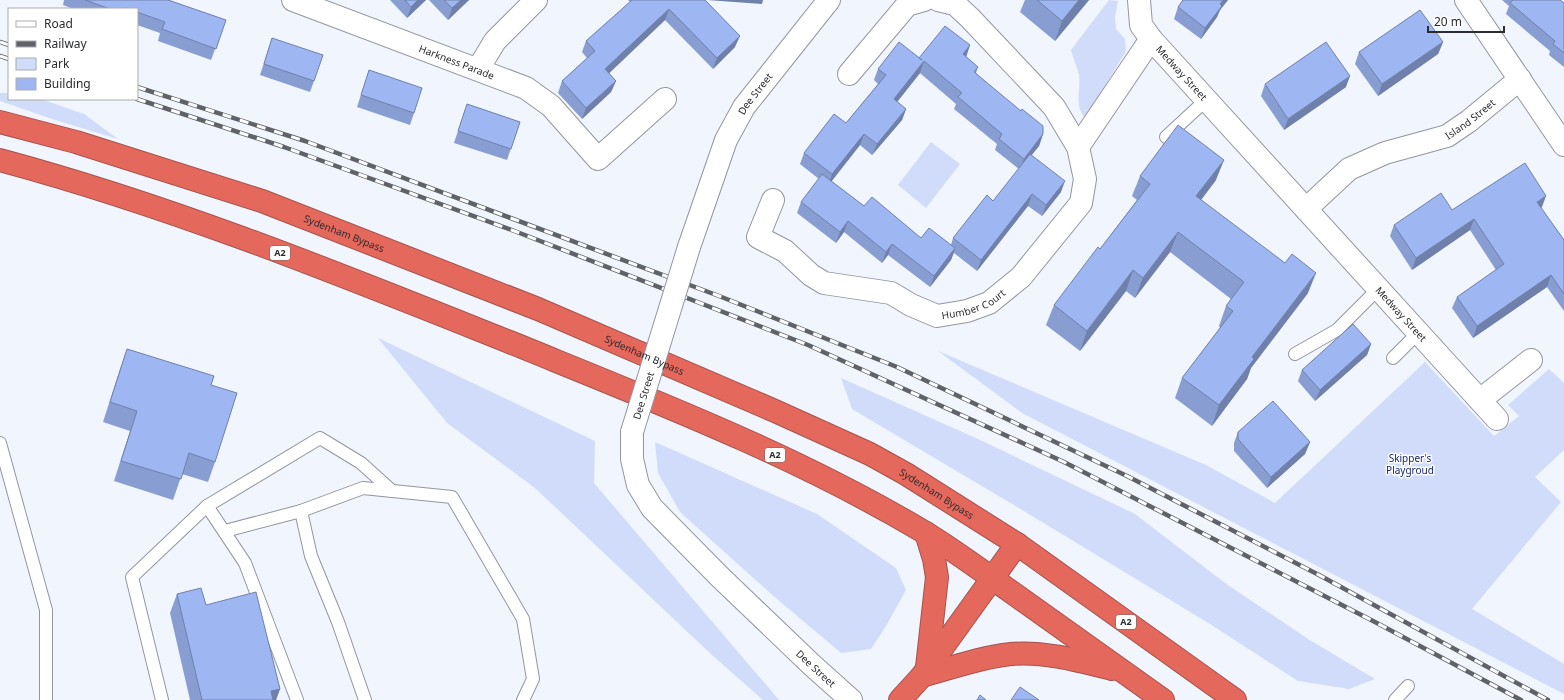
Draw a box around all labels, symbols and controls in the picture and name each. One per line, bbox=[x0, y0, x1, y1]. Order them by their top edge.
legend bbox=[8, 8, 138, 100]
scale bar bbox=[1428, 8, 1504, 34]
text: 20 m bbox=[1434, 13, 1462, 30]
text: Road bbox=[44, 15, 73, 32]
text: Railway bbox=[44, 35, 88, 52]
street label: Harkness Parade bbox=[417, 41, 497, 83]
street label: Medway Street bbox=[1153, 42, 1211, 104]
text: Park bbox=[44, 55, 70, 72]
street label: Dee Street bbox=[734, 70, 776, 117]
text: Building bbox=[44, 75, 91, 92]
street label: Island Street bbox=[1442, 95, 1498, 142]
street label: Sydenham Bypass bbox=[302, 211, 387, 255]
road number: A2 bbox=[270, 246, 290, 260]
street label: Medway Street bbox=[1372, 283, 1430, 345]
street label: Humber Court bbox=[941, 285, 1008, 322]
street label: Sydenham Bypass bbox=[602, 332, 687, 378]
street label: Dee Street bbox=[629, 370, 657, 421]
road number: A2 bbox=[765, 448, 785, 462]
park label: Skipper's Playgroud bbox=[1386, 451, 1434, 477]
street label: Sydenham Bypass bbox=[897, 465, 977, 522]
road number: A2 bbox=[1116, 615, 1136, 629]
street label: Dee Street bbox=[793, 647, 839, 690]

